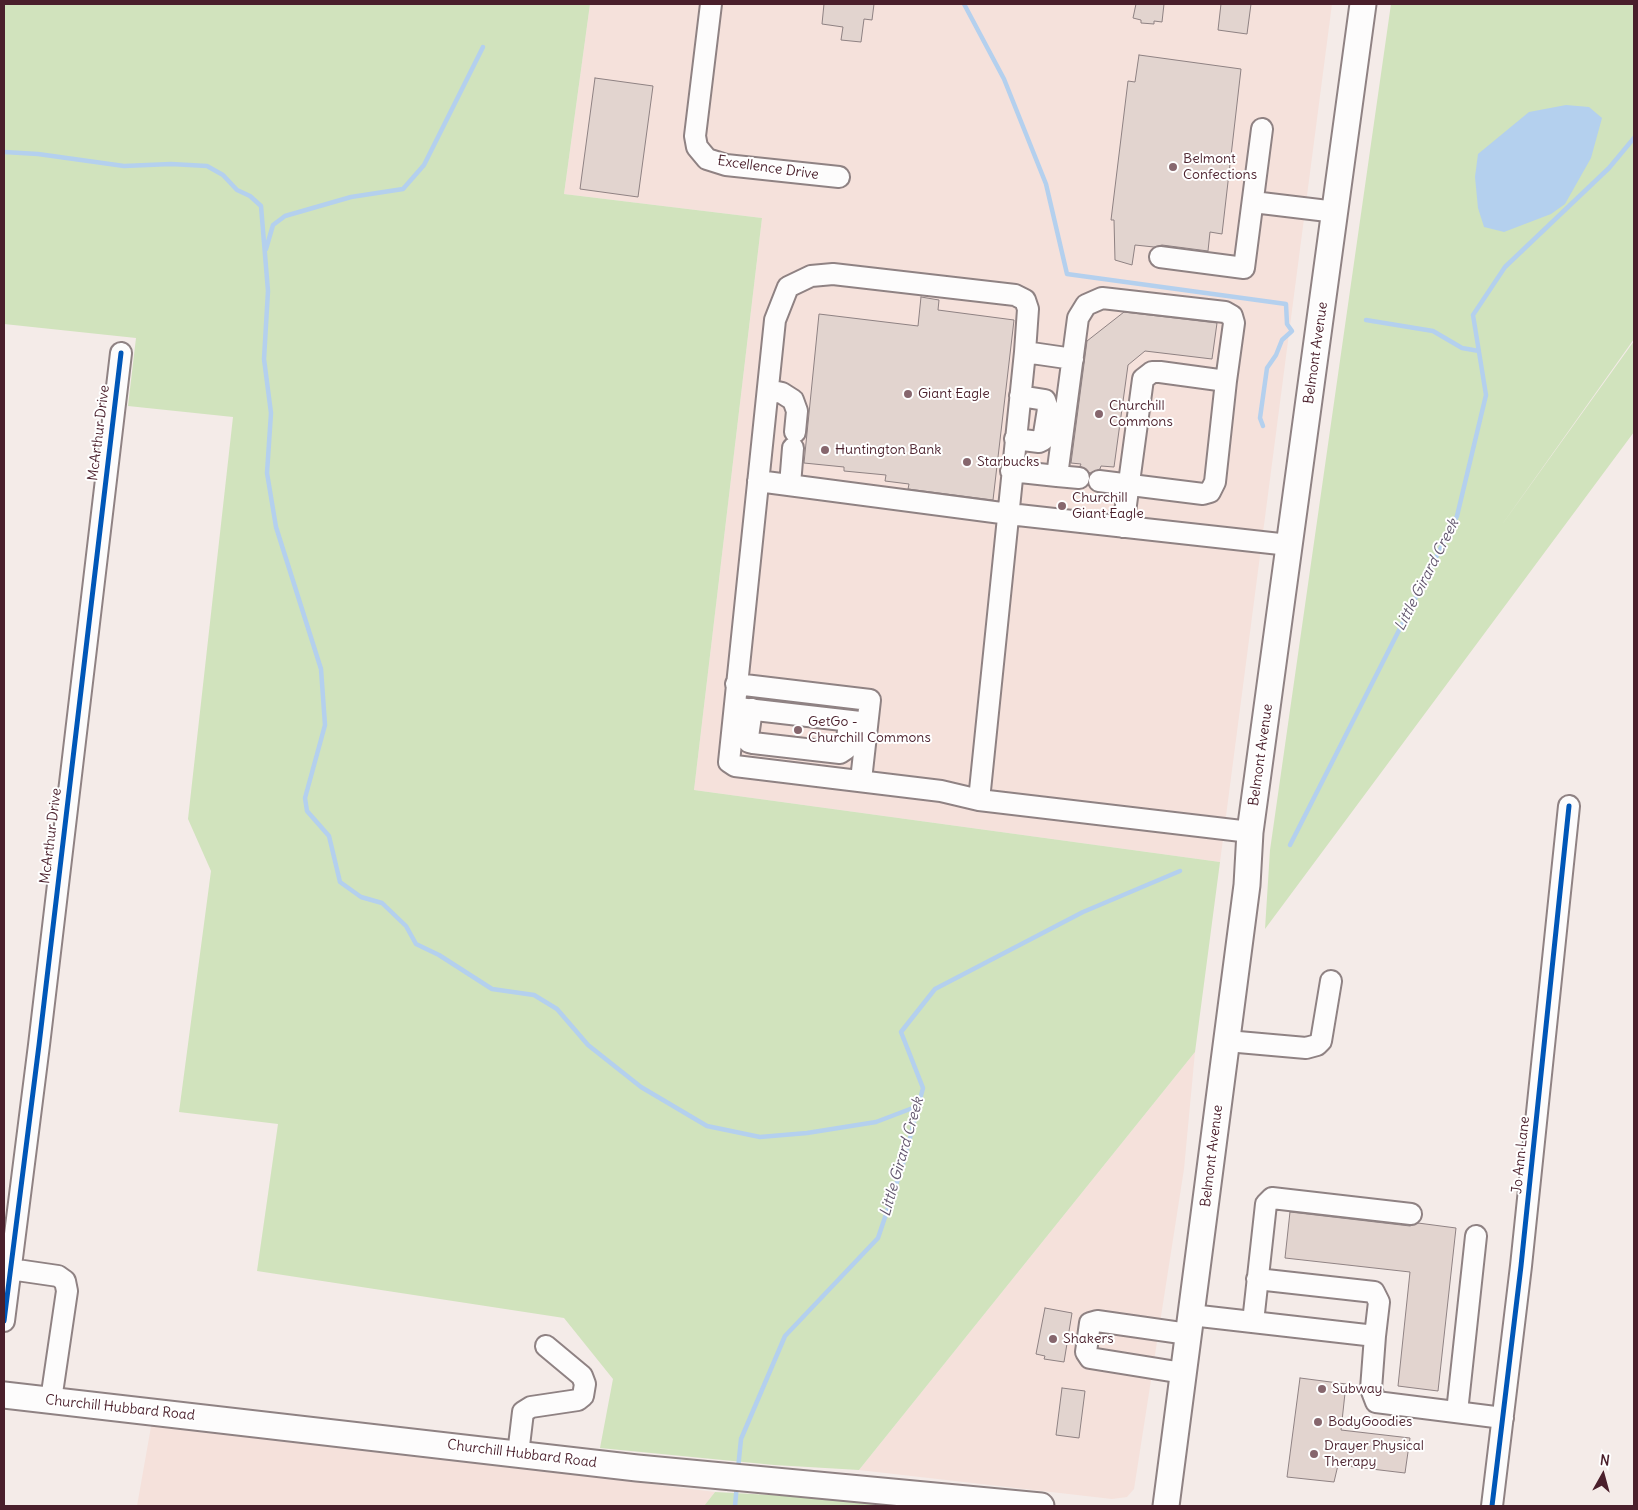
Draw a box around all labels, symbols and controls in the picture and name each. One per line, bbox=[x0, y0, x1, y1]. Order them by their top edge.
place label: Belmont Confections bbox=[1183, 151, 1257, 184]
street label: Excellence Drive bbox=[716, 153, 820, 183]
marker: Belmont Confections bbox=[1167, 161, 1179, 173]
street label: Belmont Avenue bbox=[1301, 301, 1331, 405]
street label: McArthur Drive bbox=[85, 384, 113, 482]
place label: Giant Eagle bbox=[918, 386, 990, 402]
marker: Giant Eagle bbox=[902, 388, 914, 400]
place label: Churchill Commons bbox=[1109, 398, 1173, 431]
marker: Churchill Commons bbox=[1093, 408, 1105, 420]
place label: Huntington Bank bbox=[835, 442, 941, 458]
marker: Huntington Bank bbox=[819, 444, 831, 456]
place label: Starbucks bbox=[977, 454, 1039, 470]
marker: Starbucks bbox=[961, 456, 973, 468]
place label: Churchill Giant Eagle bbox=[1072, 490, 1144, 522]
marker: Churchill Giant Eagle bbox=[1056, 500, 1068, 512]
water label: Little Girard Creek bbox=[1391, 516, 1463, 634]
street label: Belmont Avenue bbox=[1246, 703, 1276, 807]
place label: GetGo - Churchill Commons bbox=[808, 714, 931, 746]
marker: GetGo - Churchill Commons bbox=[792, 724, 804, 736]
street label: McArthur Drive bbox=[37, 787, 65, 885]
water label: Little Girard Creek bbox=[876, 1095, 928, 1219]
street label: Belmont Avenue bbox=[1197, 1104, 1227, 1208]
street label: Jo Ann Lane bbox=[1509, 1115, 1533, 1195]
place label: Shakers bbox=[1063, 1331, 1114, 1347]
marker: Shakers bbox=[1047, 1333, 1059, 1345]
place label: Subway bbox=[1332, 1381, 1383, 1397]
marker: Subway bbox=[1316, 1383, 1328, 1395]
street label: Churchill Hubbard Road bbox=[44, 1392, 196, 1424]
place label: BodyGoodies bbox=[1328, 1414, 1412, 1430]
marker: BodyGoodies bbox=[1312, 1416, 1324, 1428]
street label: Churchill Hubbard Road bbox=[446, 1436, 598, 1472]
place label: Drayer Physical Therapy bbox=[1324, 1438, 1424, 1470]
marker: Drayer Physical Therapy bbox=[1308, 1448, 1320, 1460]
north arrow bbox=[1578, 1450, 1628, 1500]
text: N bbox=[1599, 1451, 1611, 1470]

